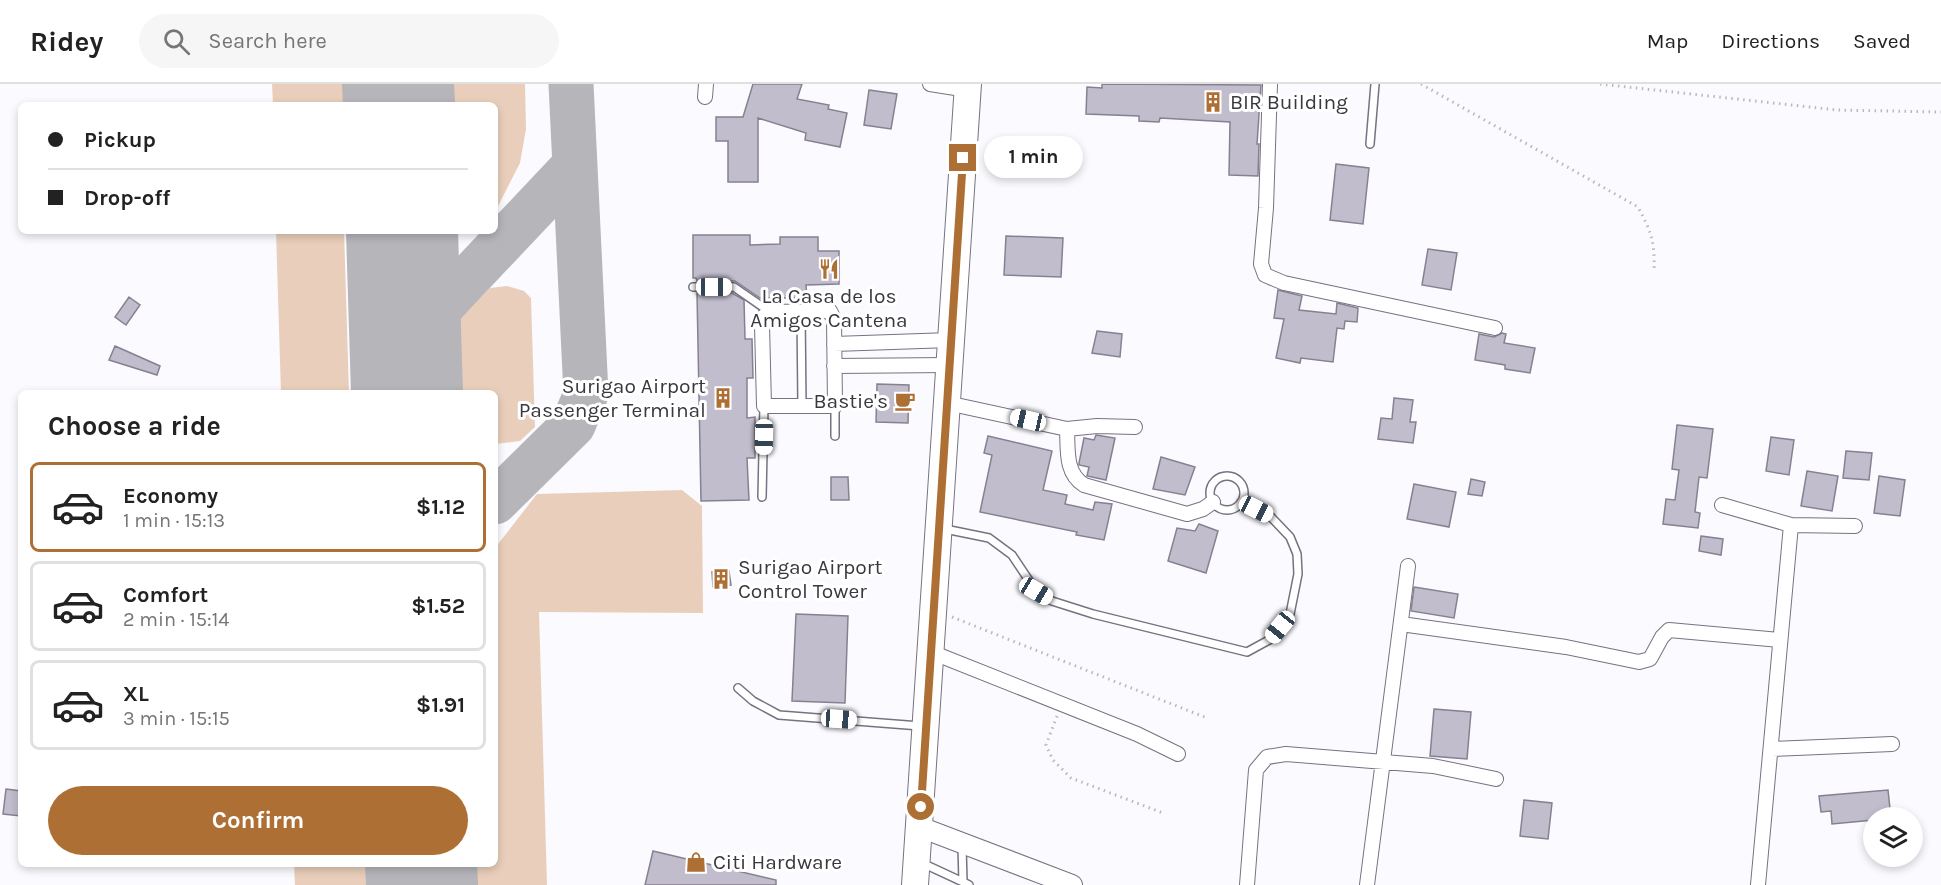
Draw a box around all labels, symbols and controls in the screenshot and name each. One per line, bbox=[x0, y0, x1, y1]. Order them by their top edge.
search box bbox=[139, 14, 559, 68]
text: Ridey bbox=[30, 25, 103, 58]
icon: search bbox=[160, 25, 193, 58]
text: Search here bbox=[208, 28, 327, 54]
text: Map bbox=[1647, 29, 1688, 53]
text: Directions bbox=[1721, 29, 1820, 53]
text: Saved bbox=[1853, 29, 1911, 53]
building icon: BIR Building bbox=[1201, 90, 1225, 114]
place label: BIR Building bbox=[1230, 90, 1348, 114]
text: Pickup bbox=[84, 127, 156, 153]
callout: 1 min bbox=[984, 137, 1083, 179]
route end bbox=[949, 144, 976, 171]
text: 1 min bbox=[1008, 145, 1059, 168]
text: Drop-off bbox=[84, 185, 170, 211]
restaurant icon: La Casa de los Amigos Cantena bbox=[817, 257, 841, 281]
car bbox=[696, 278, 732, 296]
place label: La Casa de los Amigos Cantena bbox=[750, 284, 908, 332]
place label: Surigao Airport Passenger Terminal bbox=[519, 374, 706, 422]
building icon: Surigao Airport Passenger Terminal bbox=[711, 386, 735, 410]
place label: Bastie's bbox=[814, 389, 888, 413]
cafe icon: Bastie's bbox=[893, 389, 917, 413]
car bbox=[1008, 407, 1048, 433]
text: Choose a ride bbox=[48, 410, 221, 442]
car bbox=[755, 419, 773, 455]
icon: car bbox=[51, 480, 105, 534]
text: Economy bbox=[123, 483, 218, 509]
car bbox=[1236, 493, 1276, 525]
text: $1.12 bbox=[416, 494, 465, 520]
text: 1 min · 15:13 bbox=[123, 509, 225, 532]
place label: Surigao Airport Control Tower bbox=[738, 555, 882, 603]
building icon: Surigao Airport Control Tower bbox=[709, 567, 733, 591]
car bbox=[1016, 574, 1056, 608]
icon: car bbox=[51, 579, 105, 633]
text: Comfort bbox=[123, 582, 208, 608]
text: $1.52 bbox=[411, 593, 465, 619]
car bbox=[1262, 607, 1298, 647]
text: 2 min · 15:14 bbox=[123, 608, 229, 631]
icon: car bbox=[51, 678, 105, 732]
text: XL bbox=[123, 681, 149, 707]
text: $1.91 bbox=[416, 692, 465, 718]
text: 3 min · 15:15 bbox=[123, 707, 230, 730]
car bbox=[820, 709, 858, 729]
button: Confirm bbox=[48, 786, 468, 855]
route start bbox=[907, 793, 934, 820]
map controls bbox=[1863, 807, 1923, 867]
button: layers bbox=[1863, 807, 1923, 867]
shop icon: Citi Hardware bbox=[684, 850, 708, 874]
place label: Citi Hardware bbox=[713, 850, 842, 874]

